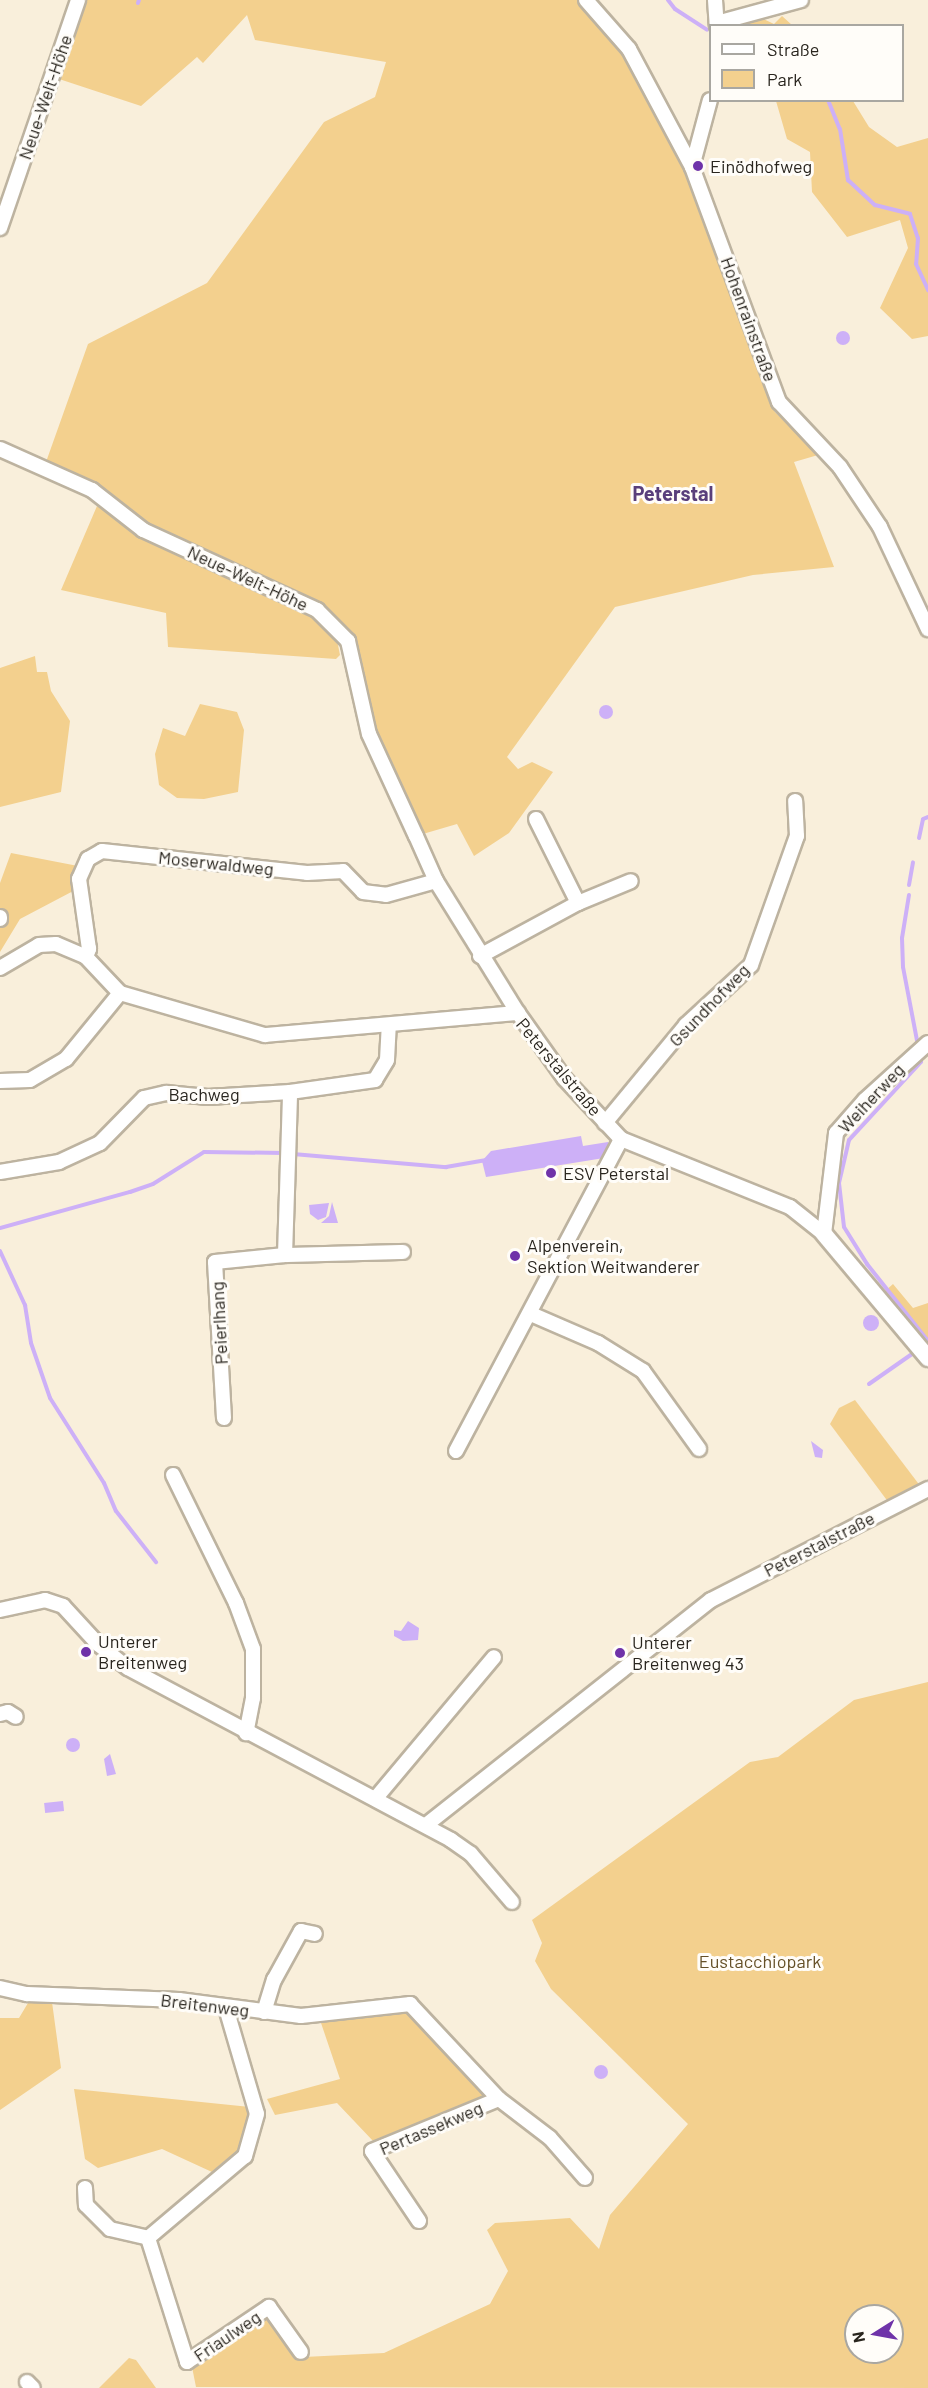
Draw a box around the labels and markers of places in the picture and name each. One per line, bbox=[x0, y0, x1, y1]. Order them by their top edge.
place label: Einödhofweg bbox=[710, 155, 812, 177]
marker: Einödhofweg bbox=[691, 159, 705, 173]
place label: ESV Peterstal bbox=[563, 1162, 669, 1184]
marker: ESV Peterstal bbox=[544, 1166, 558, 1180]
place label: Alpenverein, Sektion Weitwanderer bbox=[527, 1235, 700, 1278]
marker: Alpenverein, Sektion Weitwanderer bbox=[508, 1249, 522, 1263]
place label: Unterer Breitenweg bbox=[98, 1631, 187, 1674]
place label: Unterer Breitenweg 43 bbox=[632, 1632, 744, 1674]
marker: Unterer Breitenweg bbox=[79, 1645, 93, 1659]
marker: Unterer Breitenweg 43 bbox=[613, 1646, 627, 1660]

